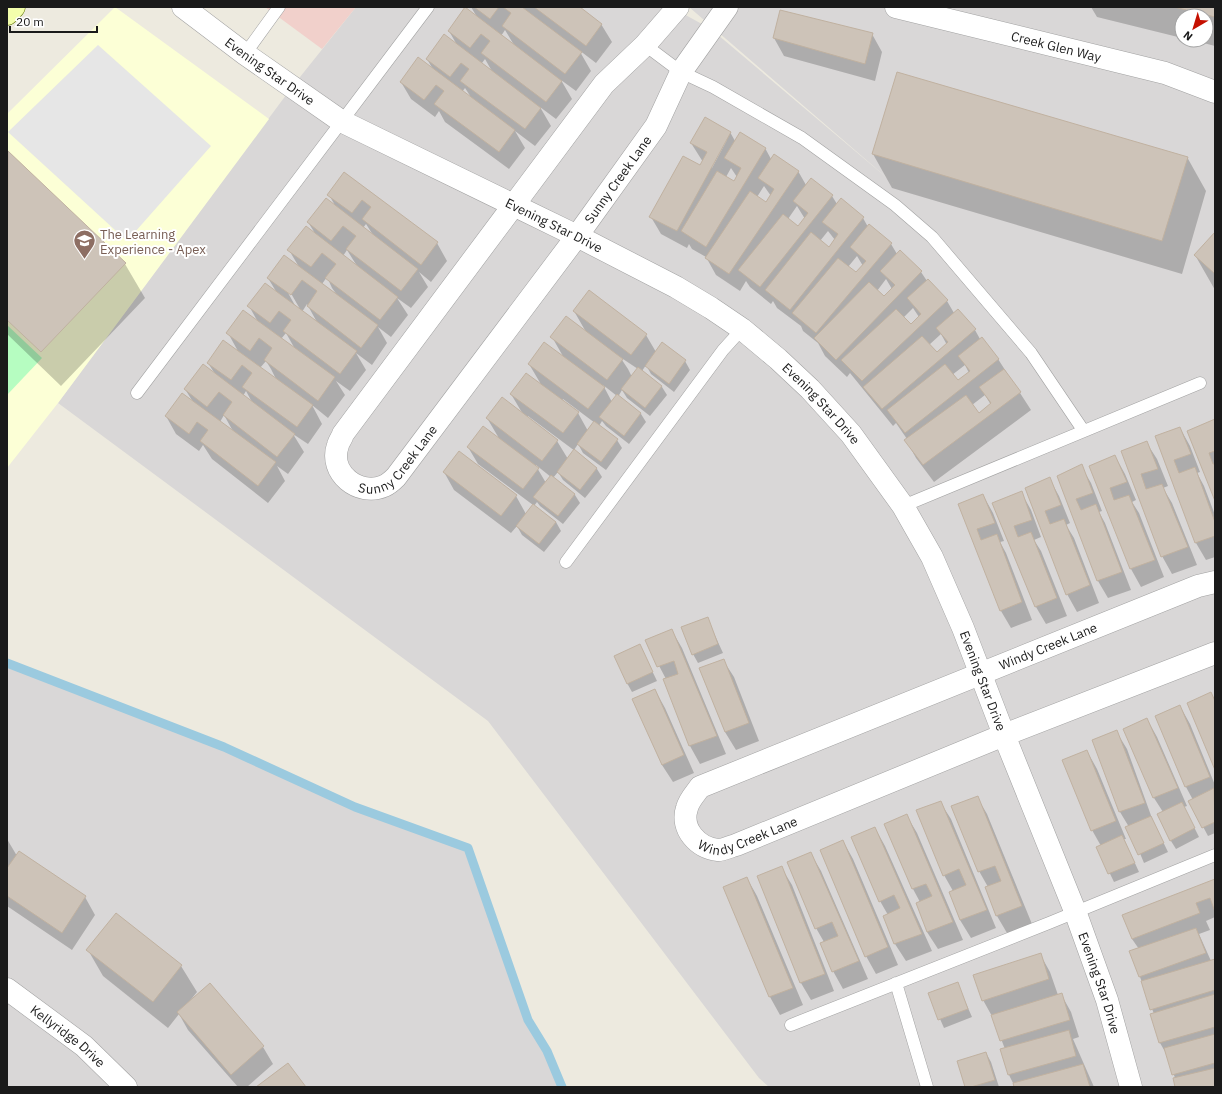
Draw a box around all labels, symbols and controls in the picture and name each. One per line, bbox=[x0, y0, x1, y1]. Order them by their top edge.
scale bar bbox=[10, 8, 97, 34]
north arrow bbox=[1174, 8, 1214, 48]
text: 20 m bbox=[16, 14, 44, 29]
street label: Creek Glen Way bbox=[1009, 28, 1103, 66]
text: N bbox=[1180, 28, 1195, 44]
street label: Evening Star Drive bbox=[221, 34, 318, 109]
street label: Sunny Creek Lane bbox=[581, 132, 655, 227]
street label: Evening Star Drive bbox=[503, 194, 605, 257]
place label: The Learning Experience - Apex bbox=[100, 226, 206, 258]
school or university icon: The Learning Experience - Apex bbox=[72, 228, 98, 261]
street label: Evening Star Drive bbox=[778, 359, 864, 448]
street label: Sunny Creek Lane bbox=[356, 422, 441, 498]
street label: Windy Creek Lane bbox=[997, 619, 1100, 674]
street label: Evening Star Drive bbox=[956, 628, 1010, 733]
street label: Windy Creek Lane bbox=[695, 813, 800, 859]
street label: Evening Star Drive bbox=[1074, 930, 1124, 1036]
street label: Kellyridge Drive bbox=[27, 1001, 109, 1071]

